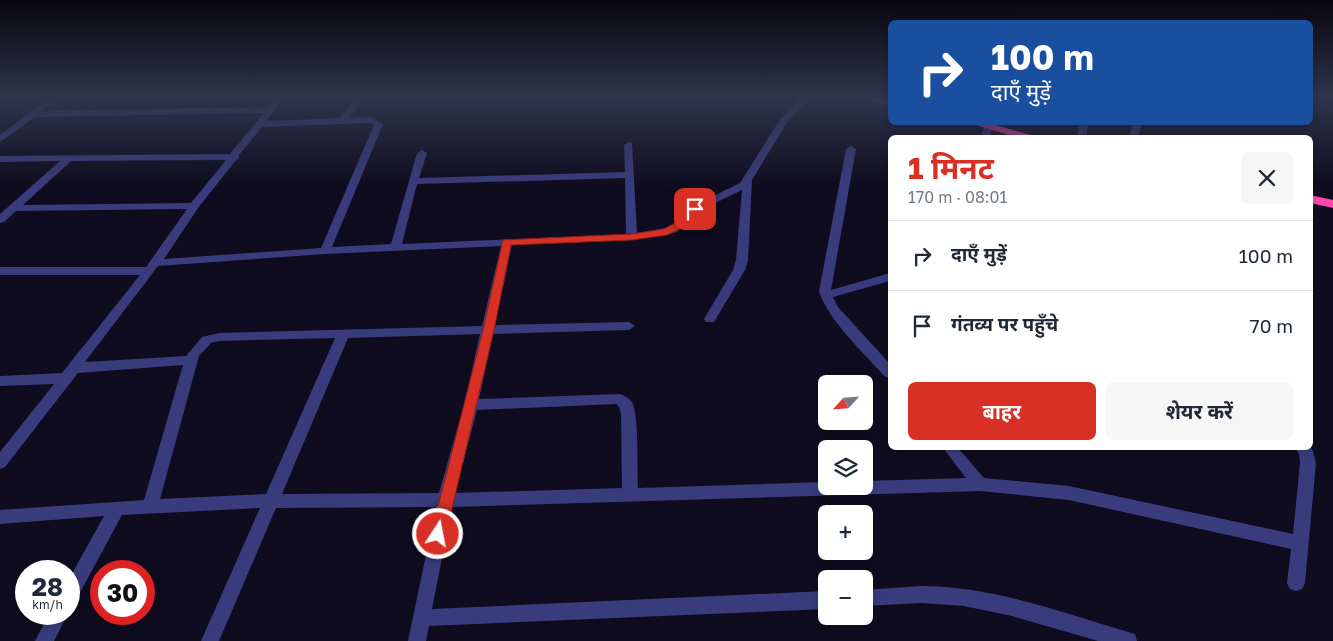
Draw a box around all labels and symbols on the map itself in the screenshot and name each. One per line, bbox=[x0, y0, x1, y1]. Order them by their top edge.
pin bbox=[674, 188, 716, 230]
north arrow bbox=[818, 375, 872, 430]
position arrow bbox=[411, 507, 463, 559]
speed limit sign: 30 bbox=[90, 560, 155, 625]

